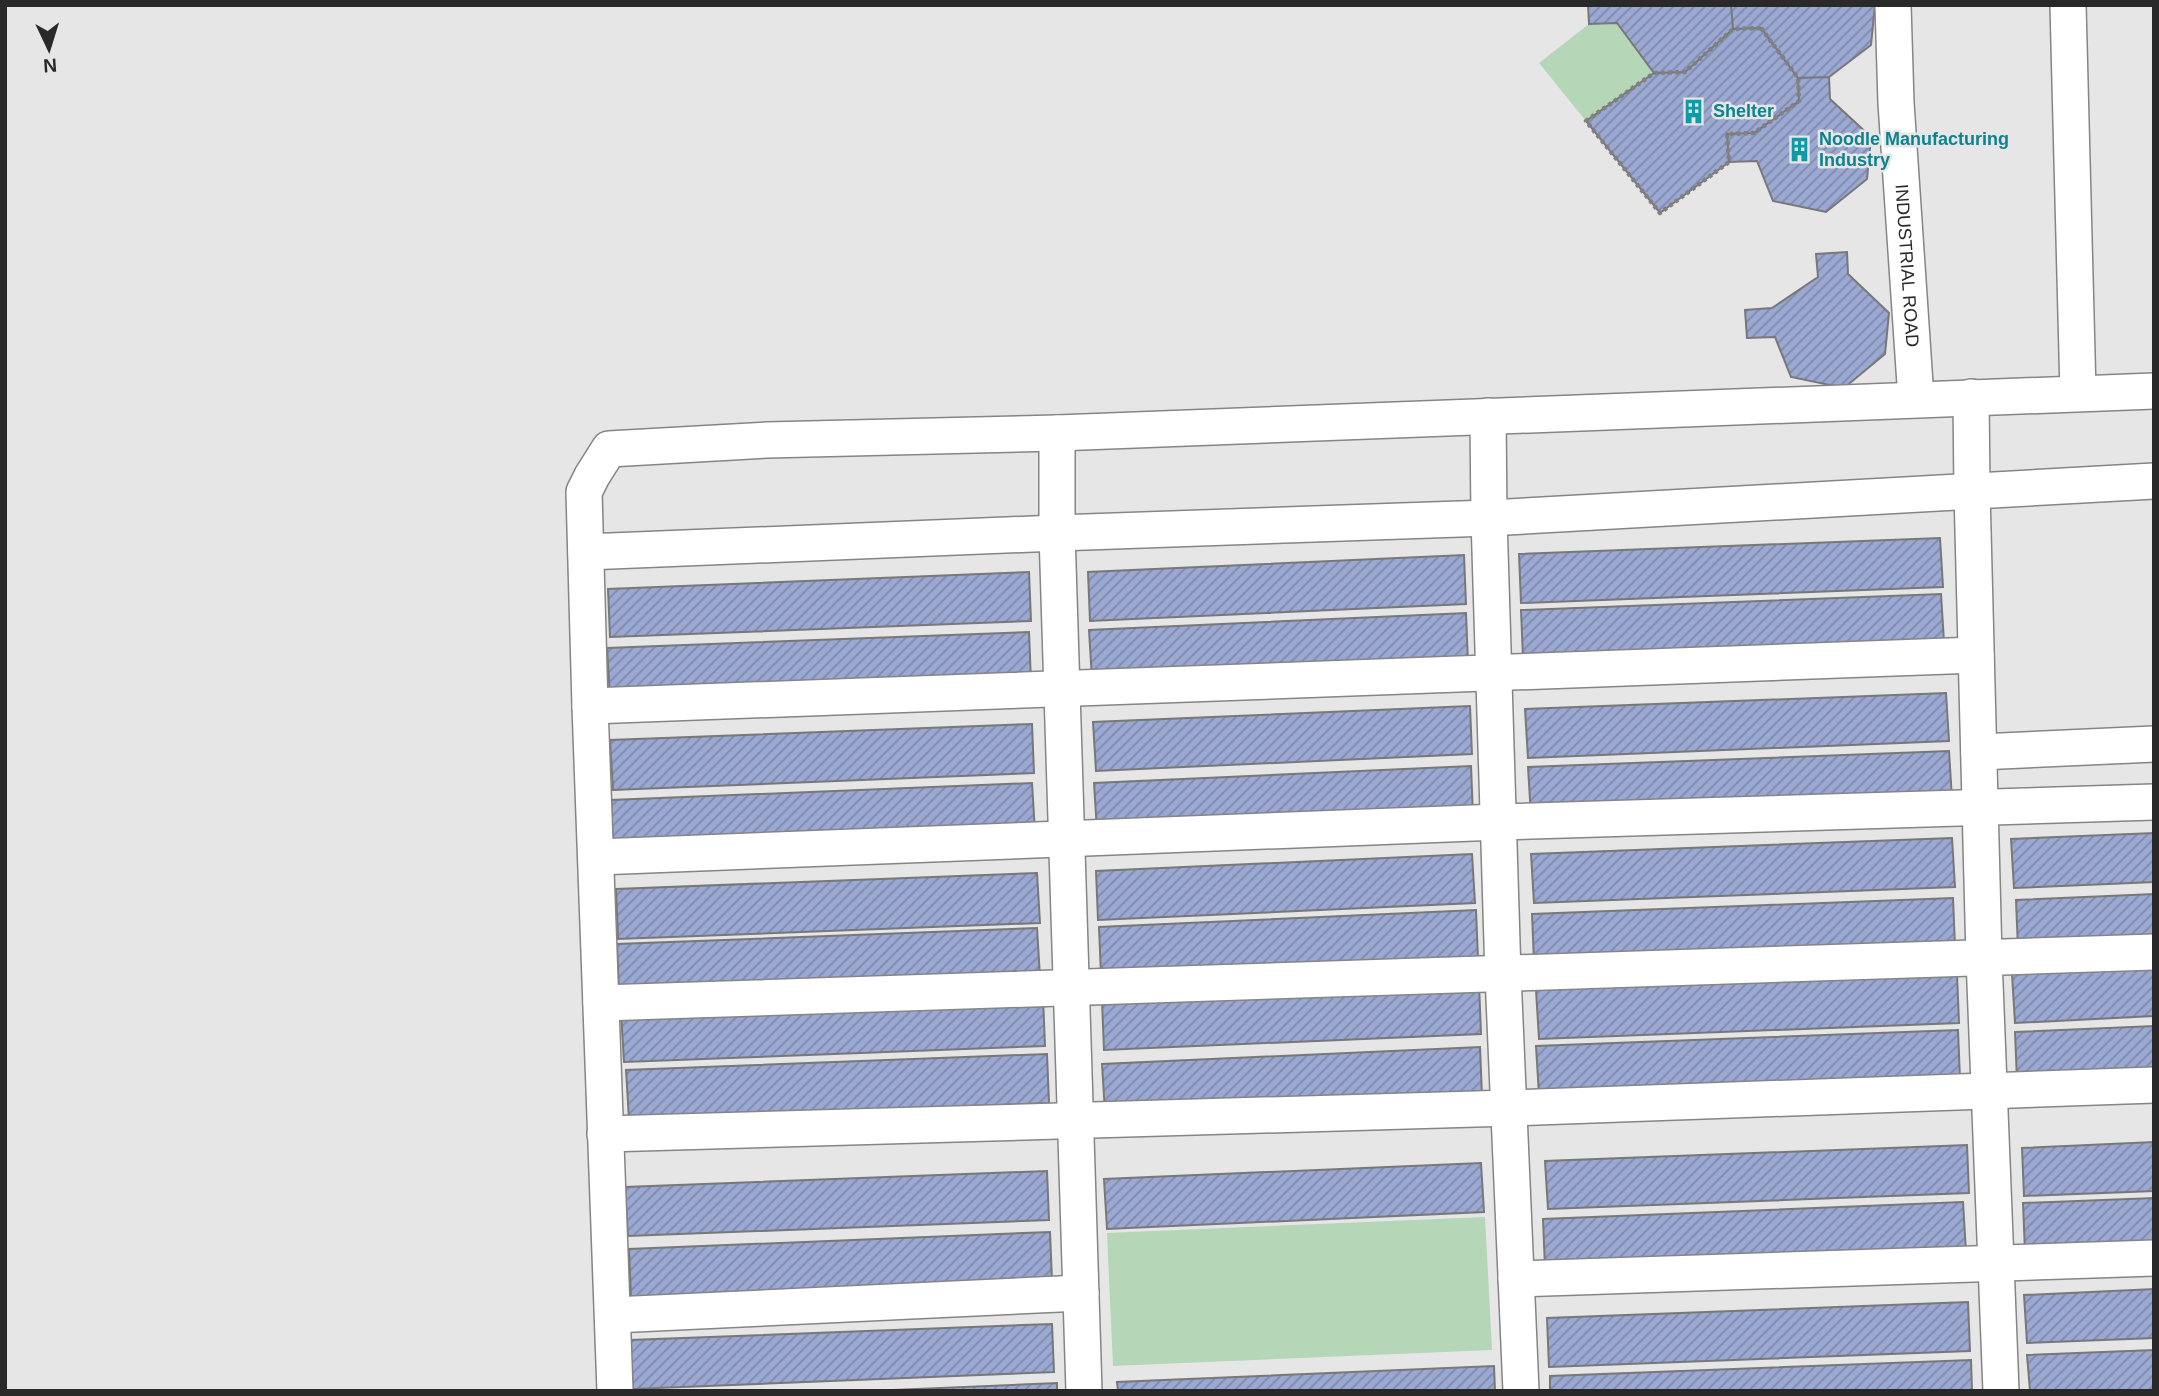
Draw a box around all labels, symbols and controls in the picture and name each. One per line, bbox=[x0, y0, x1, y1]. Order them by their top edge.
north arrow bbox=[14, 14, 84, 84]
text: N bbox=[43, 55, 58, 76]
building icon: Shelter bbox=[1679, 97, 1707, 125]
place label: Shelter bbox=[1713, 101, 1774, 121]
place label: Noodle Manufacturing Industry bbox=[1819, 129, 2009, 170]
building icon: Noodle Manufacturing Industry bbox=[1785, 135, 1813, 163]
street label: INDUSTRIAL ROAD bbox=[1891, 183, 1922, 348]

